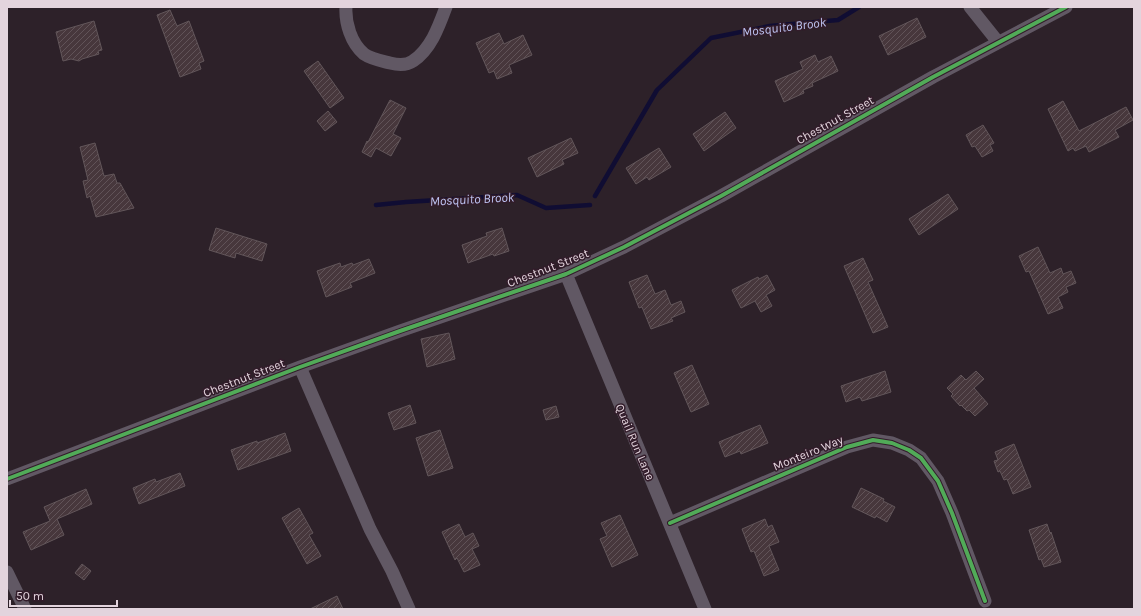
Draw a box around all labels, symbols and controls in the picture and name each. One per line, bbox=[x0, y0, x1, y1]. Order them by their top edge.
water label: Mosquito Brook bbox=[741, 14, 827, 41]
street label: Chestnut Street bbox=[794, 93, 877, 147]
water label: Mosquito Brook bbox=[429, 189, 515, 210]
street label: Chestnut Street bbox=[505, 246, 591, 290]
street label: Chestnut Street bbox=[201, 356, 287, 400]
street label: Quail Run Lane bbox=[613, 402, 657, 482]
street label: Monteiro Way bbox=[771, 432, 846, 473]
scale bar bbox=[10, 582, 117, 608]
text: 50 m bbox=[16, 589, 44, 603]

